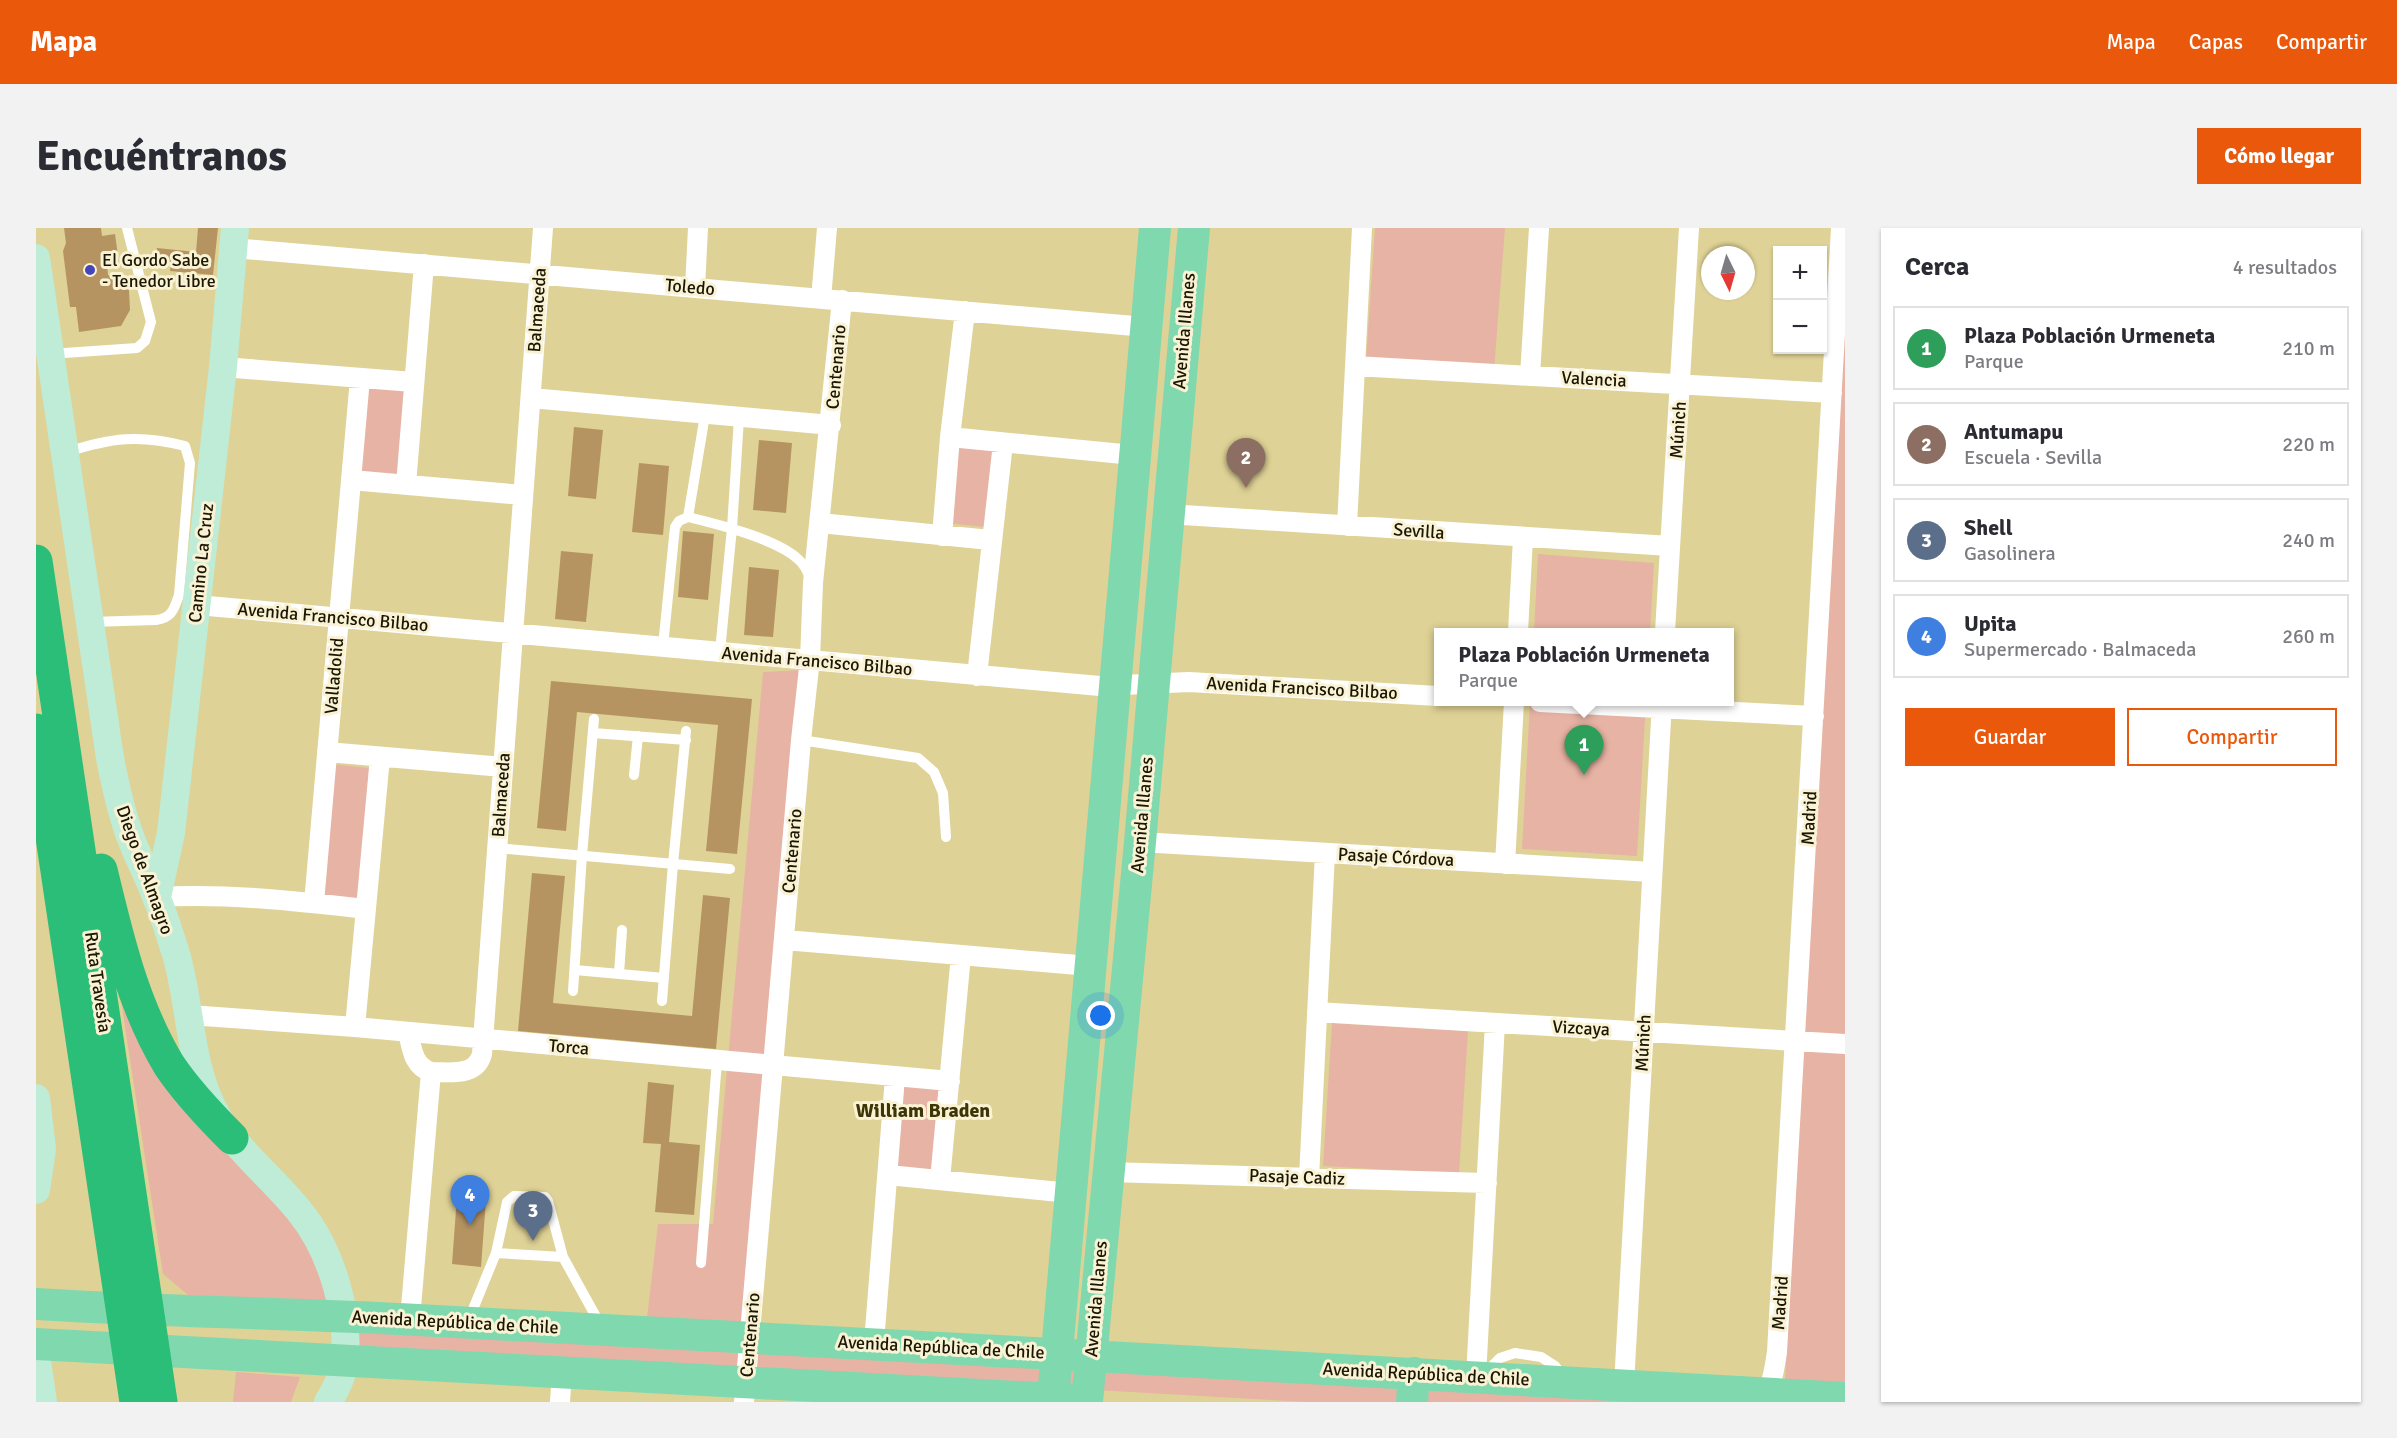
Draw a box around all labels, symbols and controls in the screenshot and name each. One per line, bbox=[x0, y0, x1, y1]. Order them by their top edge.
text: Mapa bbox=[30, 25, 97, 59]
text: Mapa bbox=[2106, 29, 2156, 55]
text: Capas bbox=[2189, 29, 2243, 55]
text: Compartir bbox=[2276, 29, 2367, 55]
button: Cómo llegar bbox=[2197, 128, 2361, 184]
text: Encuéntranos bbox=[36, 131, 287, 182]
north arrow bbox=[1701, 246, 1755, 300]
map controls bbox=[1773, 246, 1827, 354]
button: + bbox=[1773, 246, 1827, 300]
place label: El Gordo Sabe - Tenedor Libre bbox=[102, 249, 216, 292]
text: Cerca bbox=[1905, 251, 1969, 283]
text: 4 resultados bbox=[2233, 255, 2337, 280]
marker: El Gordo Sabe - Tenedor Libre bbox=[83, 263, 97, 277]
street label: Balmaceda bbox=[523, 267, 551, 353]
street label: Avenida Illanes bbox=[1168, 272, 1200, 390]
street label: Toledo bbox=[664, 274, 716, 300]
button: − bbox=[1773, 300, 1827, 354]
text: Plaza Población Urmeneta bbox=[1964, 322, 2215, 349]
street label: Centenario bbox=[821, 324, 851, 410]
text: 1 bbox=[1921, 336, 1932, 361]
text: 210 m bbox=[2282, 336, 2335, 361]
text: Parque bbox=[1964, 349, 2024, 374]
street label: Valencia bbox=[1561, 366, 1627, 392]
street label: Múnich bbox=[1665, 401, 1691, 459]
text: Antumapu bbox=[1964, 418, 2063, 445]
text: 2 bbox=[1921, 432, 1932, 457]
text: 220 m bbox=[2282, 432, 2335, 457]
pin: 2 bbox=[1226, 438, 1266, 488]
text: Escuela · Sevilla bbox=[1964, 445, 2102, 470]
street label: Camino La Cruz bbox=[184, 502, 218, 624]
text: Shell bbox=[1964, 514, 2013, 541]
street label: Sevilla bbox=[1393, 518, 1445, 544]
text: 3 bbox=[1921, 528, 1932, 553]
text: 240 m bbox=[2282, 528, 2335, 553]
text: Gasolinera bbox=[1964, 541, 2056, 566]
street label: Avenida Francisco Bilbao bbox=[237, 598, 429, 636]
text: Upita bbox=[1964, 610, 2017, 637]
text: 4 bbox=[1921, 624, 1932, 649]
text: 260 m bbox=[2282, 624, 2335, 649]
popup bbox=[1434, 628, 1734, 706]
street label: Valladolid bbox=[320, 637, 348, 715]
text: Supermercado · Balmaceda bbox=[1964, 637, 2197, 662]
text: Plaza Población Urmeneta bbox=[1458, 641, 1710, 668]
street label: Avenida Francisco Bilbao bbox=[721, 642, 913, 680]
text: Parque bbox=[1458, 668, 1518, 693]
street label: Avenida Francisco Bilbao bbox=[1206, 672, 1398, 704]
button: Guardar bbox=[1905, 708, 2115, 766]
button: Compartir bbox=[2127, 708, 2337, 766]
pin: 1 bbox=[1564, 726, 1604, 775]
street label: Balmaceda bbox=[487, 752, 515, 838]
street label: Avenida Illanes bbox=[1126, 756, 1158, 874]
street label: Madrid bbox=[1797, 790, 1821, 846]
street label: Diego de Almagro bbox=[111, 803, 179, 937]
street label: Centenario bbox=[777, 808, 807, 894]
street label: Pasaje Córdova bbox=[1337, 843, 1455, 871]
street label: Ruta Travesía bbox=[80, 930, 116, 1034]
your location bbox=[1086, 1001, 1115, 1030]
street label: Múnich bbox=[1631, 1014, 1655, 1072]
street label: Vizcaya bbox=[1552, 1016, 1610, 1040]
street label: Torca bbox=[548, 1034, 590, 1060]
district label: William Braden bbox=[856, 1098, 990, 1123]
street label: Pasaje Cadiz bbox=[1249, 1164, 1345, 1190]
pin: 4 bbox=[450, 1176, 490, 1225]
pin: 3 bbox=[514, 1192, 552, 1241]
street label: Avenida Illanes bbox=[1080, 1240, 1112, 1358]
street label: Madrid bbox=[1767, 1275, 1793, 1331]
street label: Centenario bbox=[735, 1292, 765, 1378]
street label: Avenida República de Chile bbox=[351, 1306, 559, 1338]
street label: Avenida República de Chile bbox=[837, 1331, 1045, 1363]
street label: Avenida República de Chile bbox=[1322, 1358, 1530, 1390]

